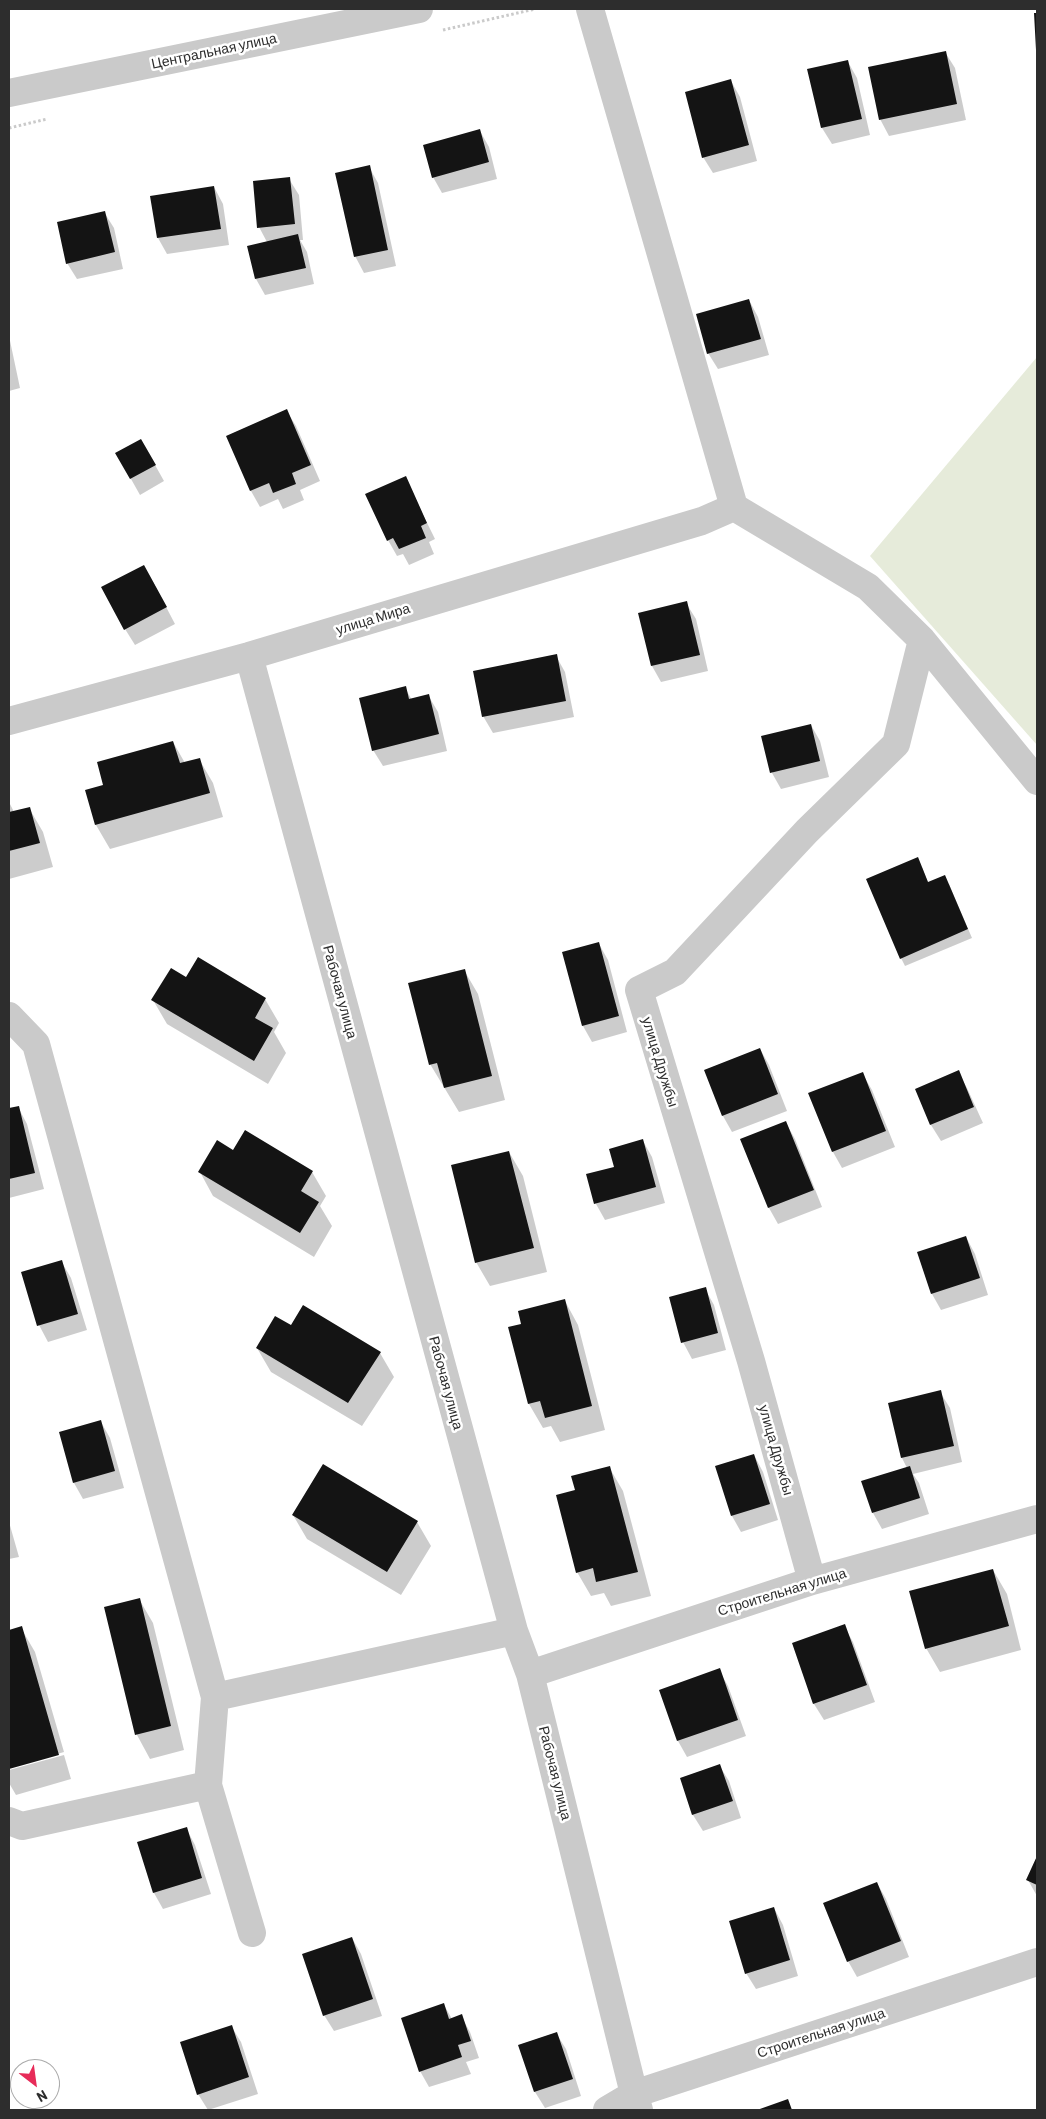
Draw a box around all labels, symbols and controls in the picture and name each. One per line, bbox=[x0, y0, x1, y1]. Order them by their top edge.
street label: Центральная улица bbox=[150, 30, 278, 72]
street label: улица Мира bbox=[334, 600, 412, 638]
street label: Рабочая улица bbox=[319, 943, 361, 1041]
street label: улица Дружбы bbox=[638, 1015, 682, 1109]
street label: Рабочая улица bbox=[425, 1334, 467, 1432]
street label: улица Дружбы bbox=[755, 1403, 797, 1497]
street label: Строительная улица bbox=[716, 1564, 848, 1620]
street label: Рабочая улица bbox=[535, 1724, 575, 1822]
street label: Строительная улица bbox=[755, 2004, 887, 2062]
north arrow bbox=[10, 2059, 60, 2109]
text: N bbox=[34, 2087, 51, 2106]

